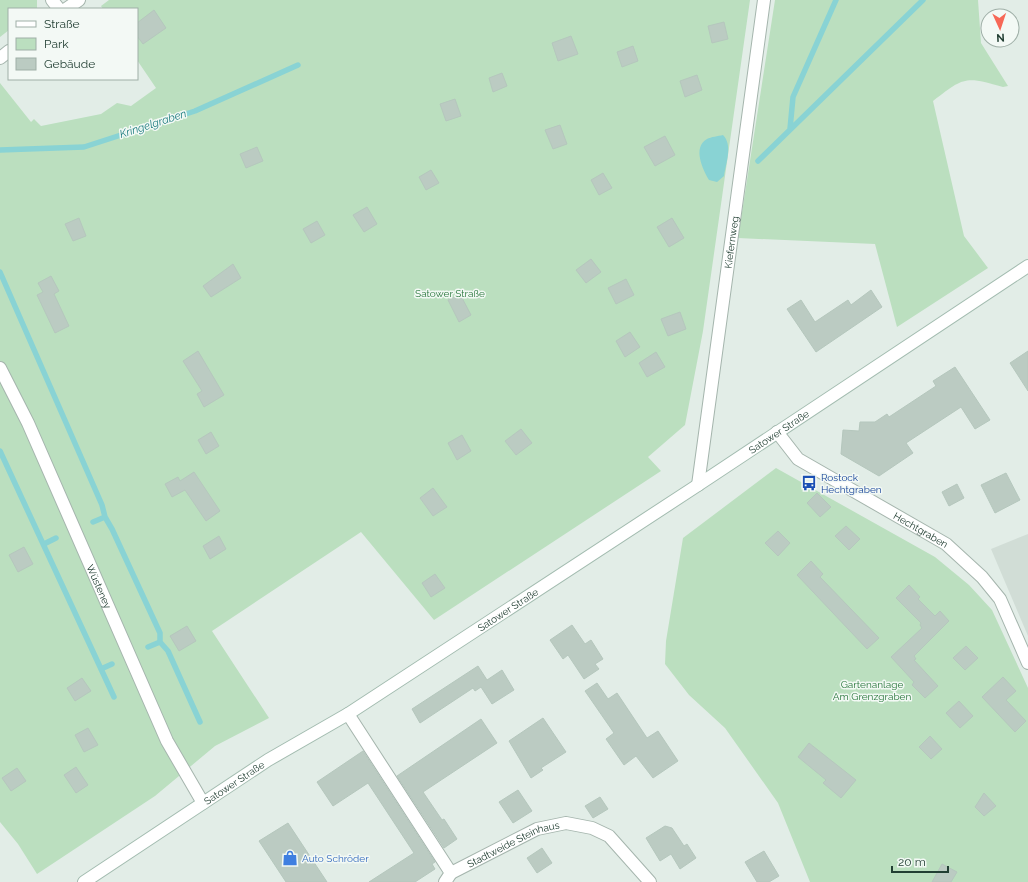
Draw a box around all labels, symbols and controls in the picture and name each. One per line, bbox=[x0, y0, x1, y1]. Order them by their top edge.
legend bbox=[8, 8, 138, 80]
north arrow bbox=[980, 8, 1020, 48]
text: Straße bbox=[44, 17, 80, 31]
text: N bbox=[996, 31, 1005, 44]
text: Park bbox=[44, 37, 69, 51]
text: Gebäude bbox=[44, 57, 95, 71]
water label: Kringelgraben bbox=[118, 107, 188, 141]
street label: Kiefernweg bbox=[722, 215, 740, 269]
park label: Satower Straße bbox=[415, 288, 485, 299]
street label: Satower Straße bbox=[746, 408, 811, 455]
place label: Rostock Hechtgraben bbox=[821, 472, 882, 495]
bus stop icon: Rostock Hechtgraben bbox=[800, 474, 818, 492]
street label: Hechtgraben bbox=[892, 510, 950, 550]
street label: Wüsteney bbox=[85, 563, 114, 611]
street label: Satower Straße bbox=[476, 586, 540, 633]
park label: Gartenanlage Am Grenzgraben bbox=[833, 679, 911, 702]
street label: Satower Straße bbox=[202, 759, 266, 806]
street label: Stadtweide Steinhaus bbox=[465, 819, 560, 869]
scale bar bbox=[892, 848, 948, 874]
shop icon: Auto Schröder bbox=[281, 849, 299, 867]
place label: Auto Schröder bbox=[302, 853, 369, 864]
text: 20 m bbox=[898, 855, 926, 869]

